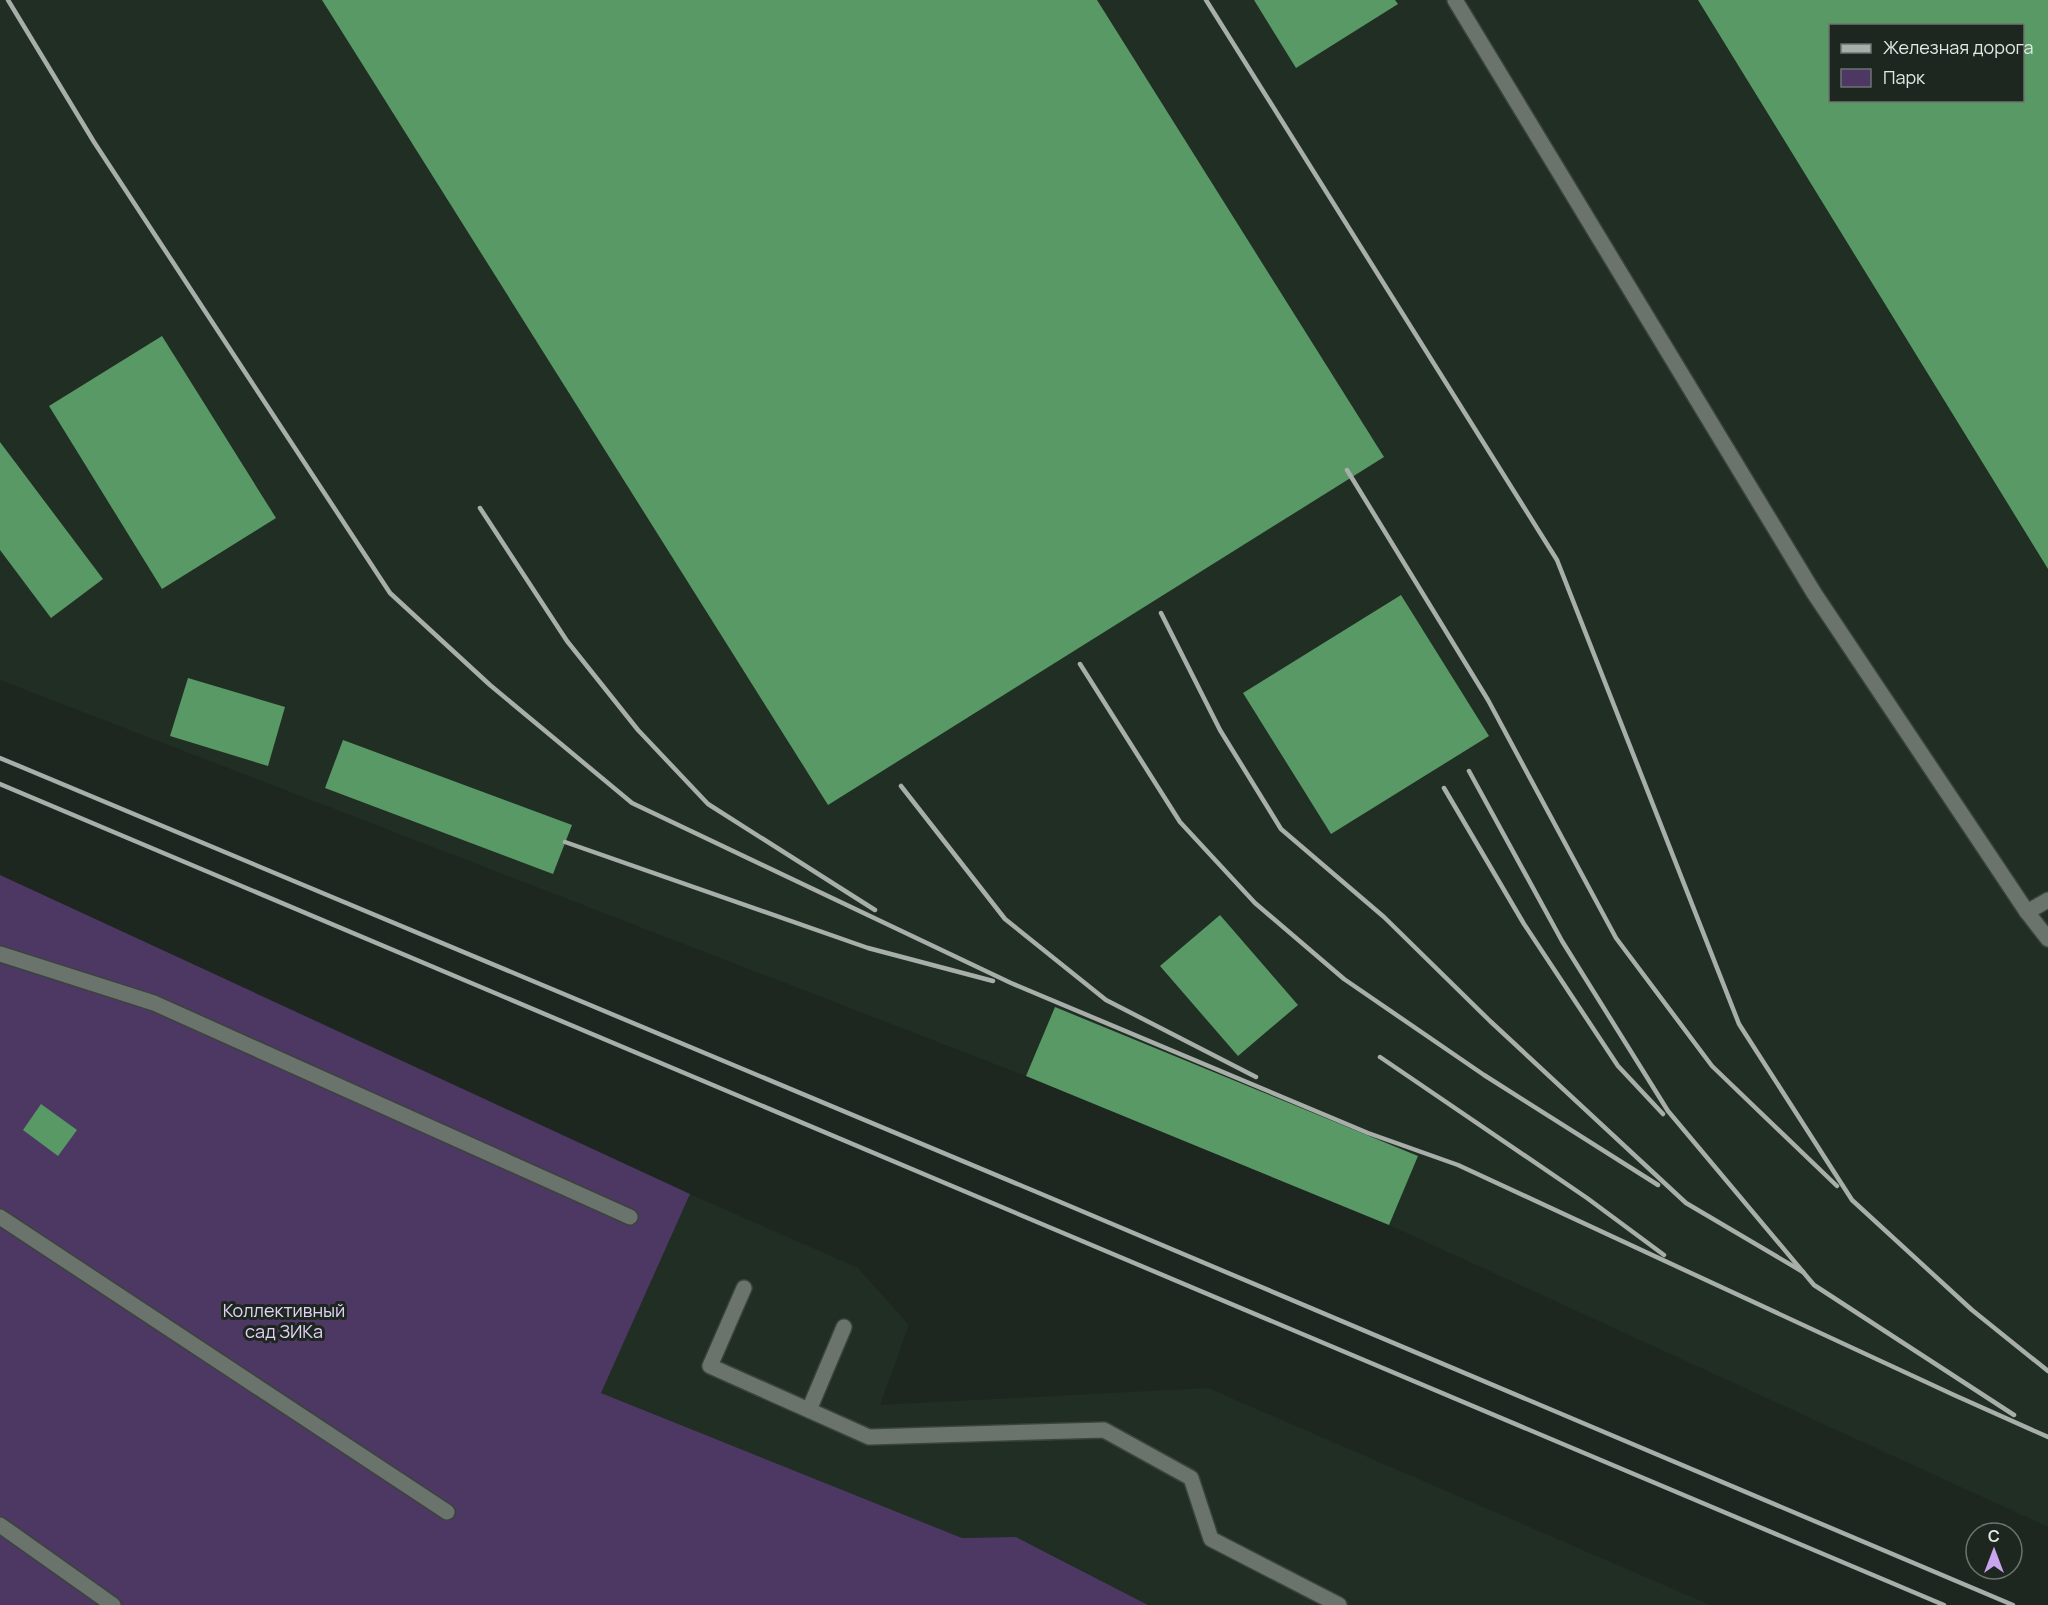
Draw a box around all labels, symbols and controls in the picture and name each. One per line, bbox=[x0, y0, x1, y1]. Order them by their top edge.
legend bbox=[1829, 24, 2024, 102]
text: Железная дорога bbox=[1883, 35, 2034, 59]
text: Парк bbox=[1883, 65, 1926, 89]
park label: Коллективный сад ЗИКа bbox=[223, 1298, 345, 1343]
north arrow bbox=[1964, 1521, 2024, 1581]
text: С bbox=[1988, 1525, 2000, 1547]

